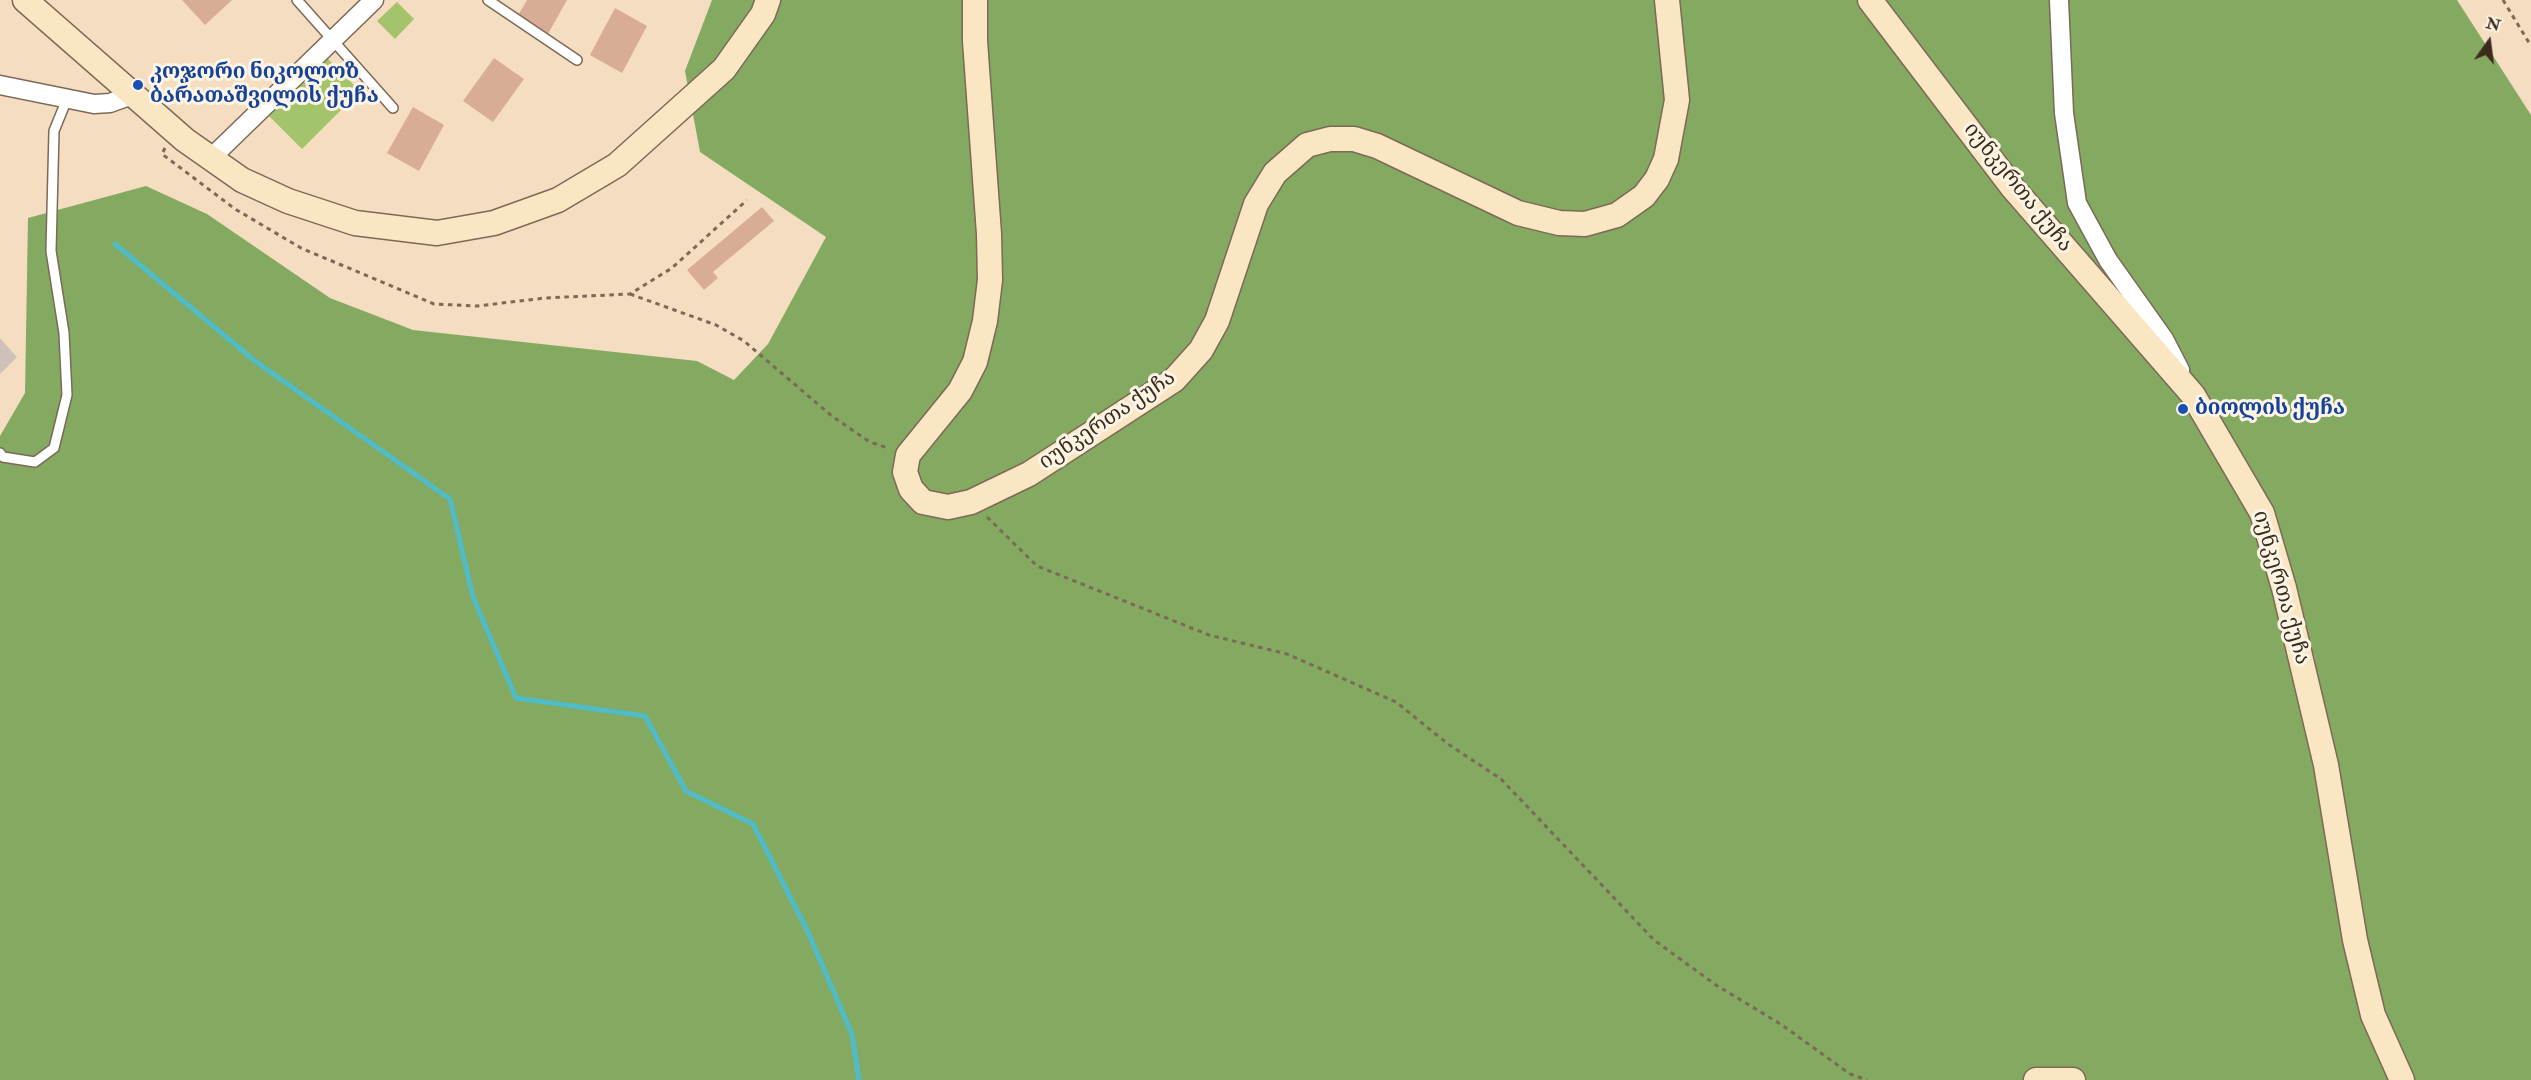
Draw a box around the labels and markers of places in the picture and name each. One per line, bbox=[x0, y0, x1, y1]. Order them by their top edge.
place label: კოჯორი ნიკოლოზ ბარათაშვილის ქუჩა bbox=[150, 60, 379, 110]
marker: კოჯორი ნიკოლოზ ბარათაშვილის ქუჩა bbox=[131, 78, 145, 92]
place label: ბიოლის ქუჩა bbox=[2195, 396, 2345, 422]
marker: ბიოლის ქუჩა bbox=[2176, 402, 2190, 416]

